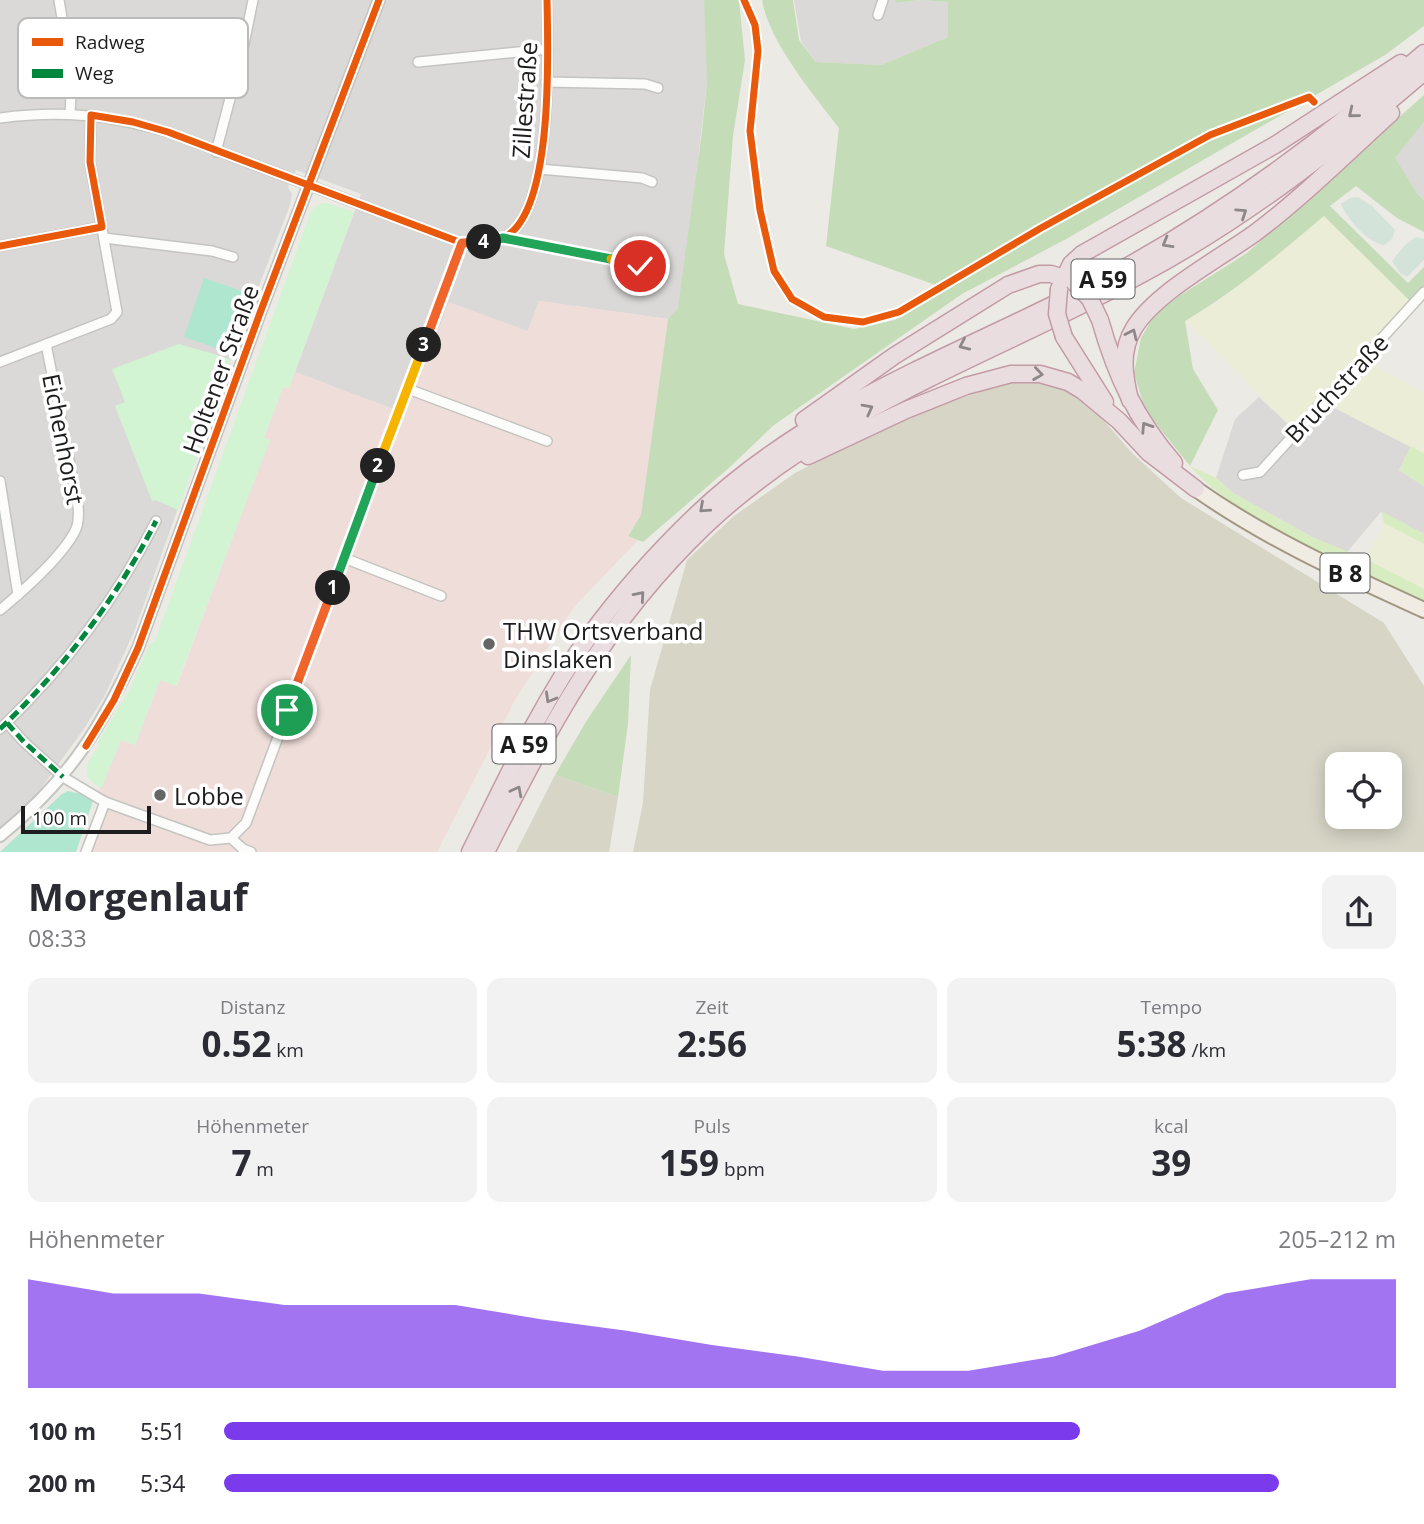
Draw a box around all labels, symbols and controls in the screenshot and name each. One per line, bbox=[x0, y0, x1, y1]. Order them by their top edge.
legend bbox=[18, 18, 248, 98]
text: Radweg bbox=[75, 29, 145, 55]
street label: Zillestraße bbox=[503, 41, 545, 159]
text: Weg bbox=[75, 60, 114, 86]
one-way arrow bbox=[1349, 104, 1361, 117]
one-way arrow bbox=[1234, 209, 1247, 221]
pin: 4 bbox=[466, 224, 502, 260]
text: 4 bbox=[478, 228, 489, 254]
one-way arrow bbox=[1162, 235, 1175, 248]
pin bbox=[610, 236, 670, 296]
icon: check bbox=[621, 247, 659, 285]
road number: A 59 bbox=[1072, 260, 1134, 298]
street label: Holtener Straße bbox=[174, 280, 266, 458]
street label: Bruchstraße bbox=[1277, 326, 1395, 450]
pin: 3 bbox=[406, 328, 442, 362]
one-way arrow bbox=[1124, 329, 1138, 341]
text: 3 bbox=[418, 331, 429, 357]
one-way arrow bbox=[959, 337, 971, 351]
one-way arrow bbox=[1032, 367, 1044, 382]
street label: Eichenhorst bbox=[35, 371, 93, 507]
one-way arrow bbox=[860, 404, 873, 418]
one-way arrow bbox=[1141, 421, 1154, 434]
pin: 2 bbox=[360, 448, 396, 484]
text: 2 bbox=[372, 452, 383, 478]
one-way arrow bbox=[699, 500, 712, 512]
road number: B 8 bbox=[1320, 554, 1370, 593]
pin: 1 bbox=[316, 570, 350, 606]
text: 1 bbox=[327, 574, 338, 600]
one-way arrow bbox=[632, 591, 644, 604]
place label: THW Ortsverband Dinslaken bbox=[503, 614, 703, 675]
marker: THW Ortsverband Dinslaken bbox=[481, 636, 497, 652]
pin bbox=[257, 680, 317, 740]
icon: arrive bbox=[268, 691, 306, 729]
one-way arrow bbox=[545, 691, 558, 704]
road number: A 59 bbox=[492, 724, 556, 764]
map controls bbox=[1325, 752, 1402, 829]
button: locate bbox=[1325, 752, 1402, 829]
place label: Lobbe bbox=[174, 779, 244, 812]
one-way arrow bbox=[508, 786, 522, 798]
marker: Lobbe bbox=[152, 787, 168, 803]
scale bar bbox=[21, 803, 150, 835]
text: 100 m bbox=[32, 805, 87, 831]
text: Morgenlauf bbox=[28, 870, 248, 922]
button: share bbox=[1322, 875, 1396, 949]
text: 08:33 bbox=[28, 922, 87, 954]
text: Distanz bbox=[220, 994, 285, 1020]
text: Zeit bbox=[695, 994, 729, 1020]
text: Tempo bbox=[1140, 994, 1202, 1020]
text: 0.52 bbox=[201, 1020, 271, 1067]
text: 2:56 bbox=[677, 1020, 747, 1067]
text: 5:38 bbox=[1117, 1020, 1187, 1067]
text: km bbox=[271, 1037, 304, 1063]
text: /km bbox=[1187, 1037, 1226, 1063]
text: Höhenmeter bbox=[196, 1113, 309, 1139]
text: Puls bbox=[694, 1113, 730, 1139]
text: kcal bbox=[1154, 1113, 1189, 1139]
text: 7 bbox=[231, 1139, 251, 1186]
text: 159 bbox=[659, 1139, 719, 1186]
text: 39 bbox=[1151, 1139, 1191, 1186]
text: m bbox=[251, 1156, 274, 1182]
text: bpm bbox=[719, 1156, 765, 1182]
text: Höhenmeter bbox=[28, 1223, 165, 1255]
text: 205–212 m bbox=[1278, 1223, 1396, 1255]
text: 100 m bbox=[28, 1415, 96, 1447]
text: 5:51 bbox=[140, 1415, 186, 1447]
text: 200 m bbox=[28, 1467, 96, 1499]
text: 5:34 bbox=[140, 1467, 186, 1499]

